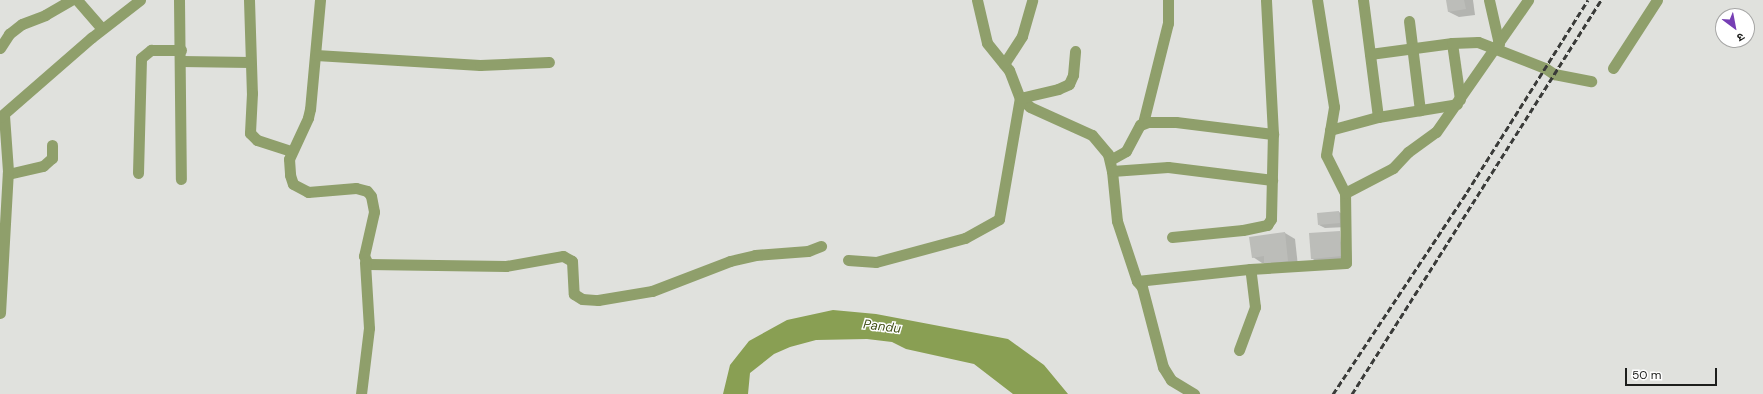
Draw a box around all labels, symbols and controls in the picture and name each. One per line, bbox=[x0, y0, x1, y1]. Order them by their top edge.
north arrow bbox=[1715, 8, 1755, 48]
text: उ bbox=[1734, 30, 1747, 45]
water label: Pandu bbox=[862, 317, 902, 337]
scale bar bbox=[1627, 360, 1719, 386]
text: 50 m bbox=[1632, 367, 1661, 383]

